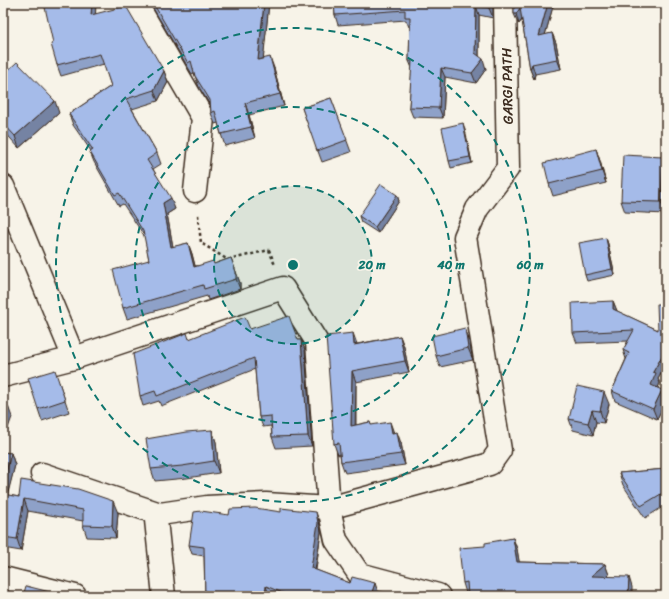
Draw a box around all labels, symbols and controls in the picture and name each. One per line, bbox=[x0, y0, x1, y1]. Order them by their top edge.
street label: GARGI PATH bbox=[494, 47, 521, 125]
text: 20 m bbox=[358, 254, 386, 276]
text: 40 m bbox=[436, 254, 465, 276]
text: 60 m bbox=[516, 254, 544, 276]
centre of rings bbox=[286, 258, 300, 272]

